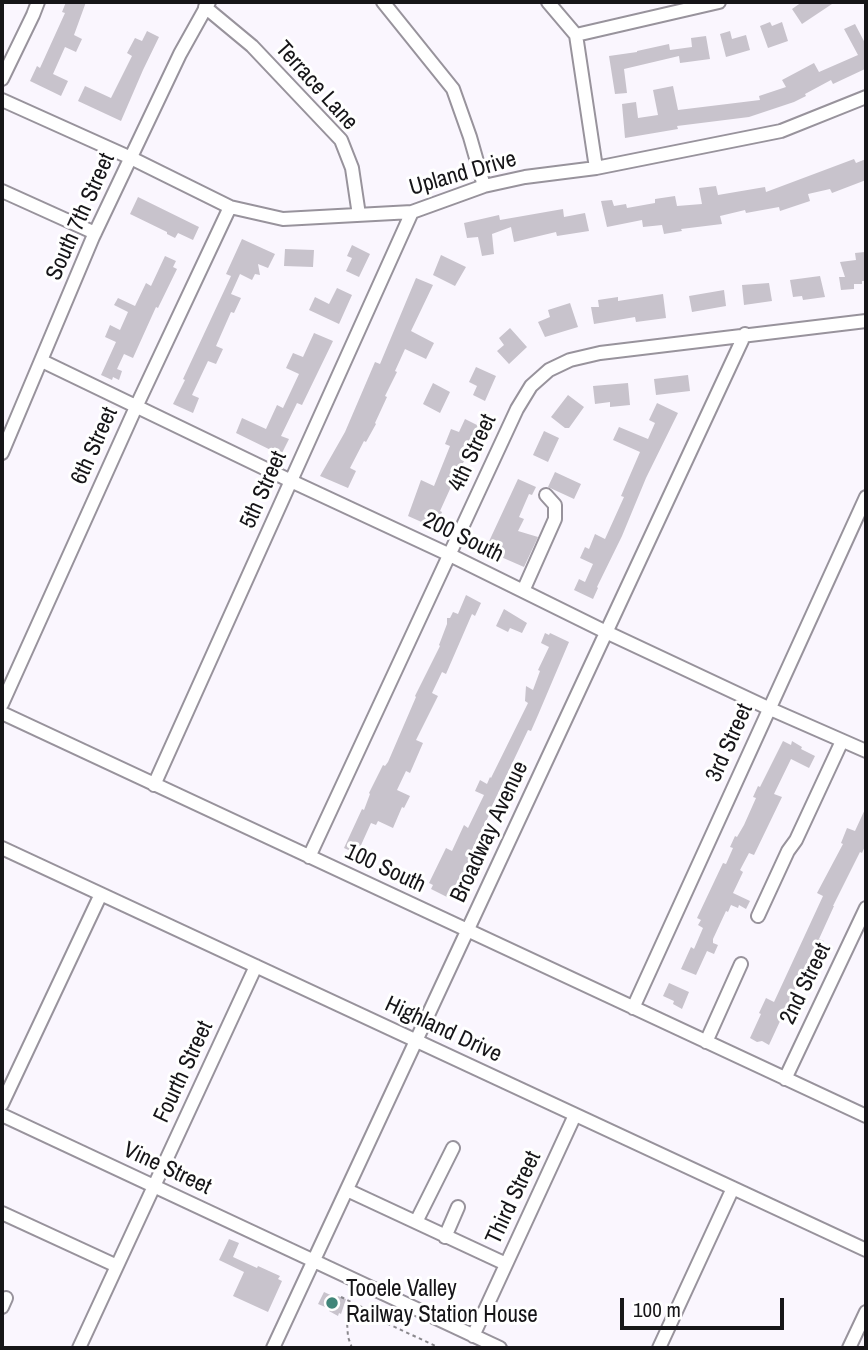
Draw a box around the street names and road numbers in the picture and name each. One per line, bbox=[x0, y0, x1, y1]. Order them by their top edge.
street label: Terrace Lane bbox=[269, 36, 363, 136]
street label: Upland Drive bbox=[406, 146, 520, 202]
street label: South 7th Street bbox=[41, 149, 121, 285]
street label: 6th Street bbox=[66, 403, 124, 489]
street label: 4th Street bbox=[443, 410, 503, 496]
street label: 5th Street bbox=[235, 447, 293, 533]
street label: 200 South bbox=[418, 507, 508, 569]
street label: 3rd Street bbox=[701, 700, 759, 786]
street label: Broadway Avenue bbox=[445, 757, 535, 907]
street label: 100 South bbox=[340, 838, 430, 900]
street label: 2nd Street bbox=[775, 939, 837, 1029]
street label: Highland Drive bbox=[380, 991, 506, 1069]
street label: Fourth Street bbox=[148, 1017, 220, 1127]
street label: Vine Street bbox=[119, 1137, 215, 1201]
street label: Third Street bbox=[480, 1147, 548, 1249]

